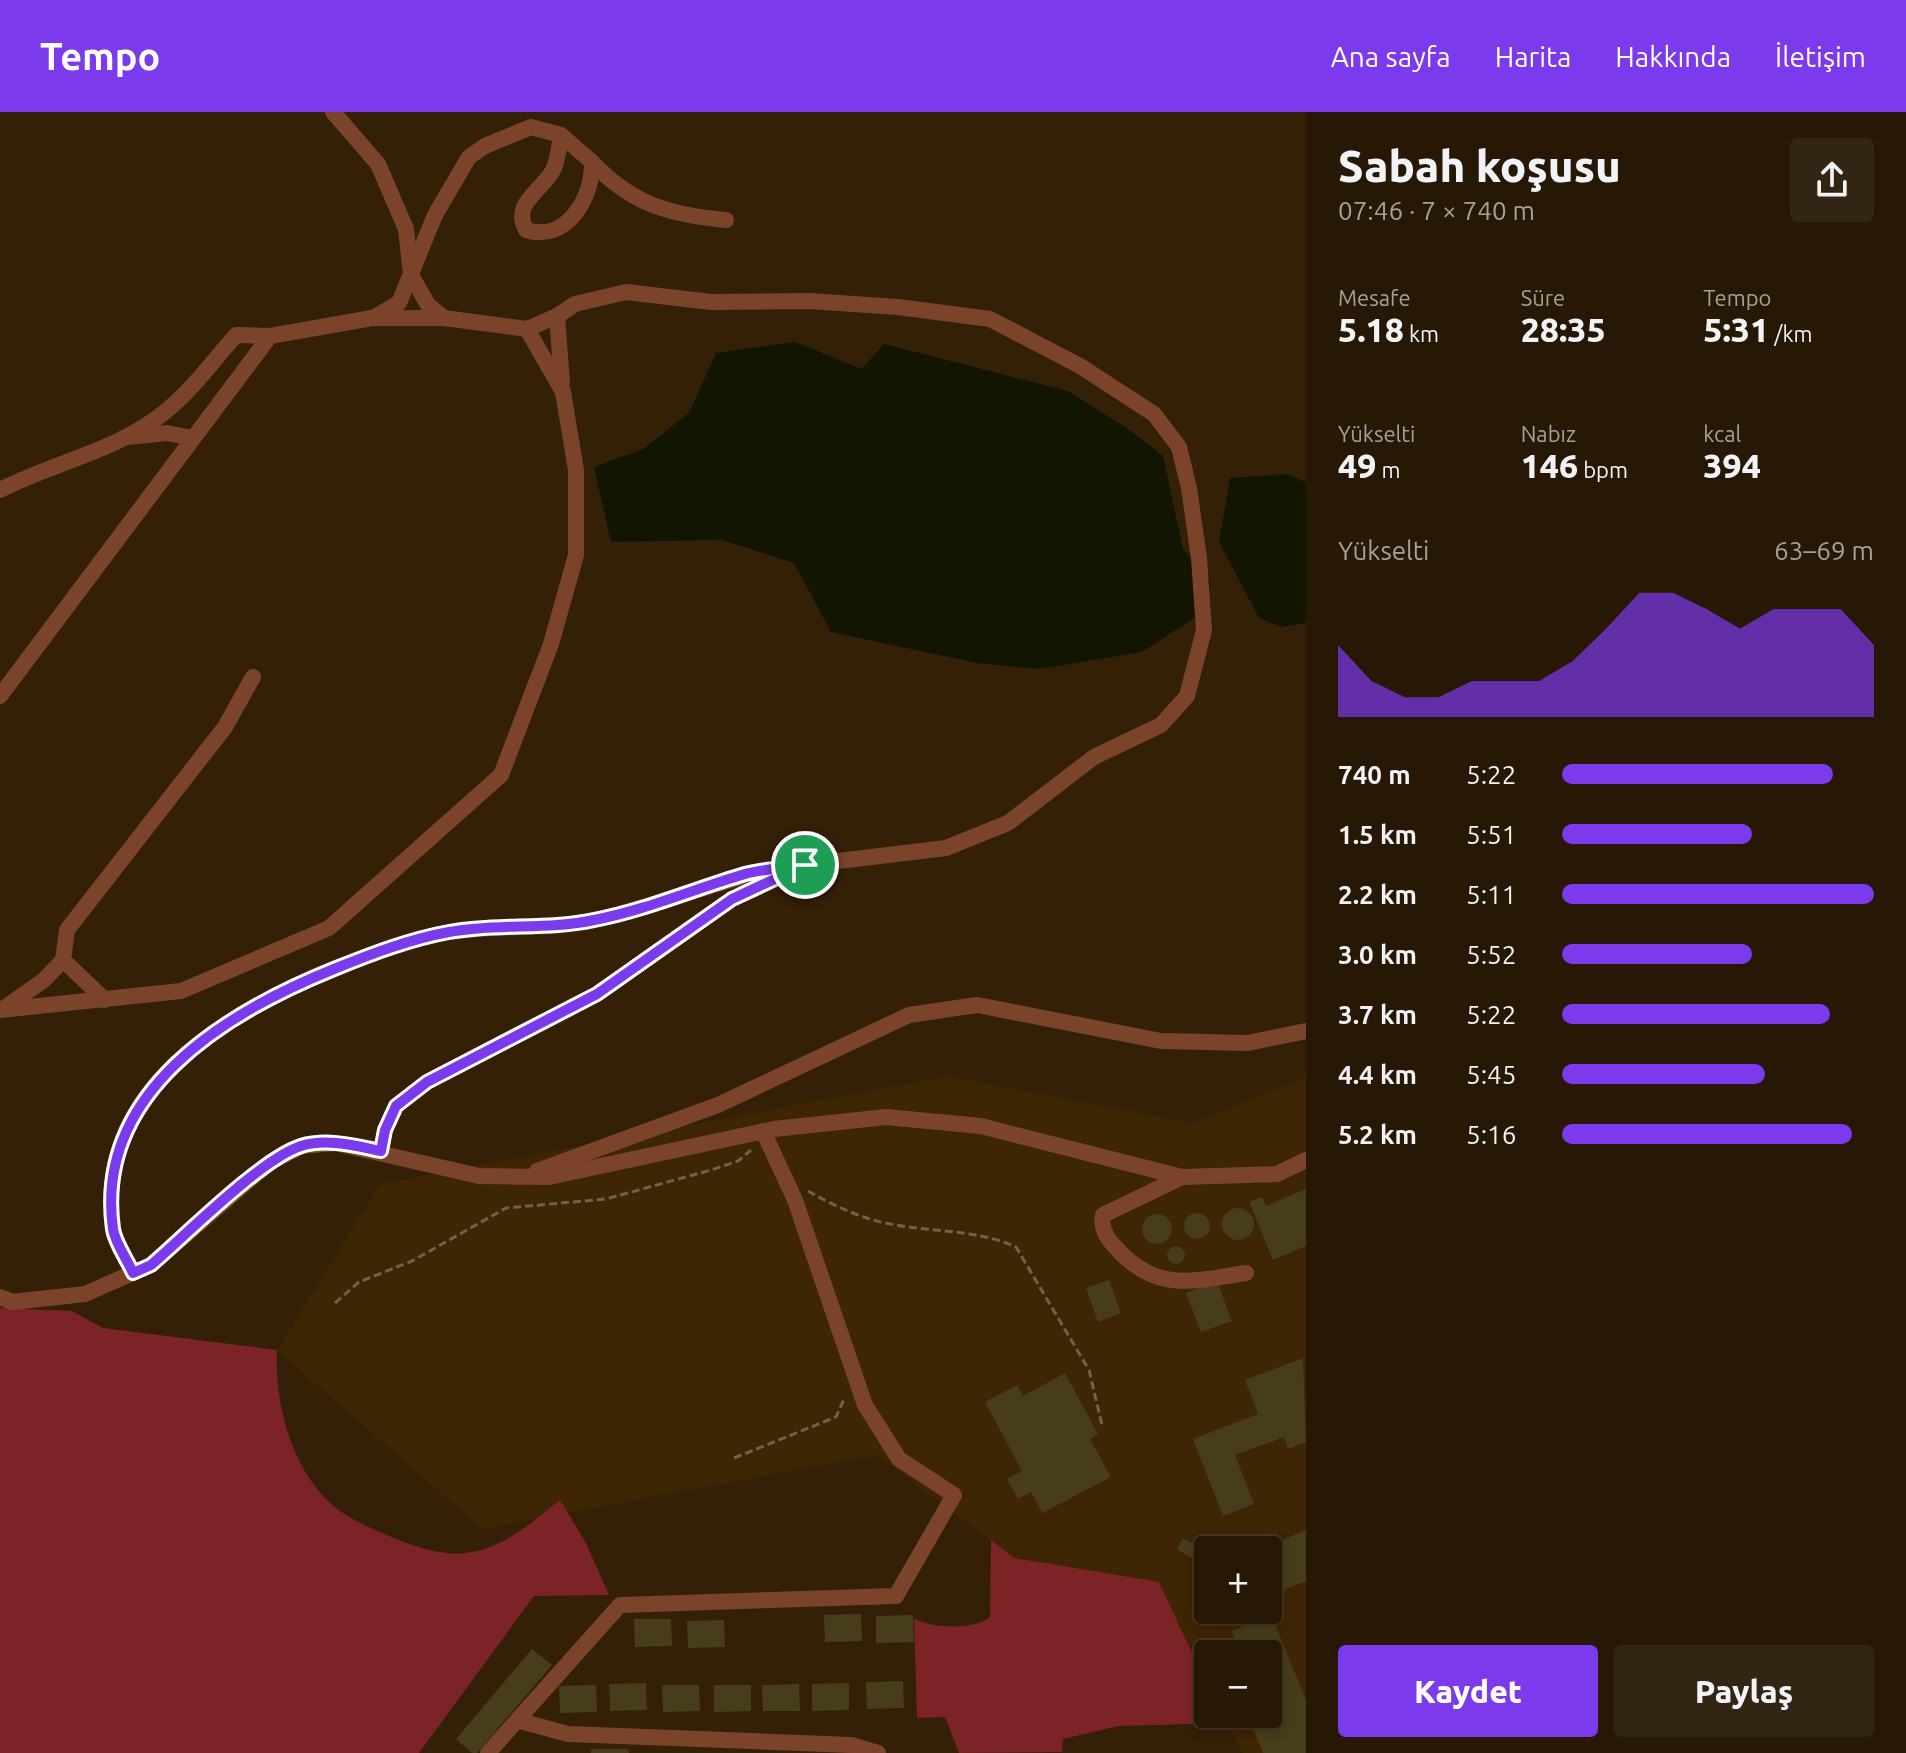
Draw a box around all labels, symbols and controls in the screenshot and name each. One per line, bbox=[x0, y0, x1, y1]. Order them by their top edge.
text: Tempo bbox=[40, 35, 161, 77]
text: Ana sayfa bbox=[1331, 41, 1451, 72]
text: Harita bbox=[1495, 41, 1571, 72]
text: Hakkında bbox=[1615, 41, 1731, 72]
text: İletişim bbox=[1775, 41, 1866, 72]
button: share bbox=[1790, 138, 1874, 222]
text: Sabah koşusu bbox=[1338, 141, 1621, 190]
text: 07:46 · 7 × 740 m bbox=[1338, 196, 1535, 225]
text: Mesafe bbox=[1338, 285, 1411, 310]
text: Süre bbox=[1521, 285, 1565, 310]
text: Tempo bbox=[1703, 285, 1771, 310]
text: 5.18 bbox=[1338, 310, 1404, 348]
text: 28:35 bbox=[1521, 310, 1606, 348]
text: 5:31 bbox=[1703, 310, 1769, 348]
text: km bbox=[1404, 321, 1439, 346]
text: /km bbox=[1769, 321, 1813, 346]
text: Yükselti bbox=[1338, 421, 1415, 446]
text: Nabız bbox=[1521, 421, 1576, 446]
text: kcal bbox=[1703, 421, 1741, 446]
text: 49 bbox=[1338, 446, 1376, 484]
text: 146 bbox=[1521, 446, 1578, 484]
text: 394 bbox=[1703, 446, 1761, 484]
text: m bbox=[1376, 457, 1400, 482]
text: bpm bbox=[1578, 457, 1628, 482]
text: Yükselti bbox=[1338, 536, 1429, 565]
text: 63–69 m bbox=[1774, 536, 1874, 565]
text: 740 m bbox=[1338, 760, 1411, 789]
text: 5:22 bbox=[1466, 760, 1516, 789]
text: 1.5 km bbox=[1338, 820, 1417, 849]
text: 5:51 bbox=[1466, 820, 1516, 849]
pin bbox=[771, 831, 839, 899]
icon: arrive bbox=[783, 843, 827, 887]
text: 2.2 km bbox=[1338, 880, 1417, 909]
text: 5:11 bbox=[1466, 880, 1516, 909]
text: 3.0 km bbox=[1338, 940, 1417, 969]
text: 5:52 bbox=[1466, 940, 1516, 969]
text: 3.7 km bbox=[1338, 1000, 1417, 1029]
text: 5:22 bbox=[1466, 1000, 1516, 1029]
text: 4.4 km bbox=[1338, 1060, 1417, 1089]
text: 5:45 bbox=[1466, 1060, 1516, 1089]
text: 5.2 km bbox=[1338, 1120, 1417, 1149]
text: 5:16 bbox=[1466, 1120, 1516, 1149]
map controls bbox=[1194, 1536, 1282, 1728]
button: + bbox=[1194, 1536, 1282, 1624]
button: − bbox=[1194, 1640, 1282, 1728]
button: Kaydet bbox=[1338, 1645, 1598, 1737]
button: Paylaş bbox=[1614, 1645, 1874, 1737]

